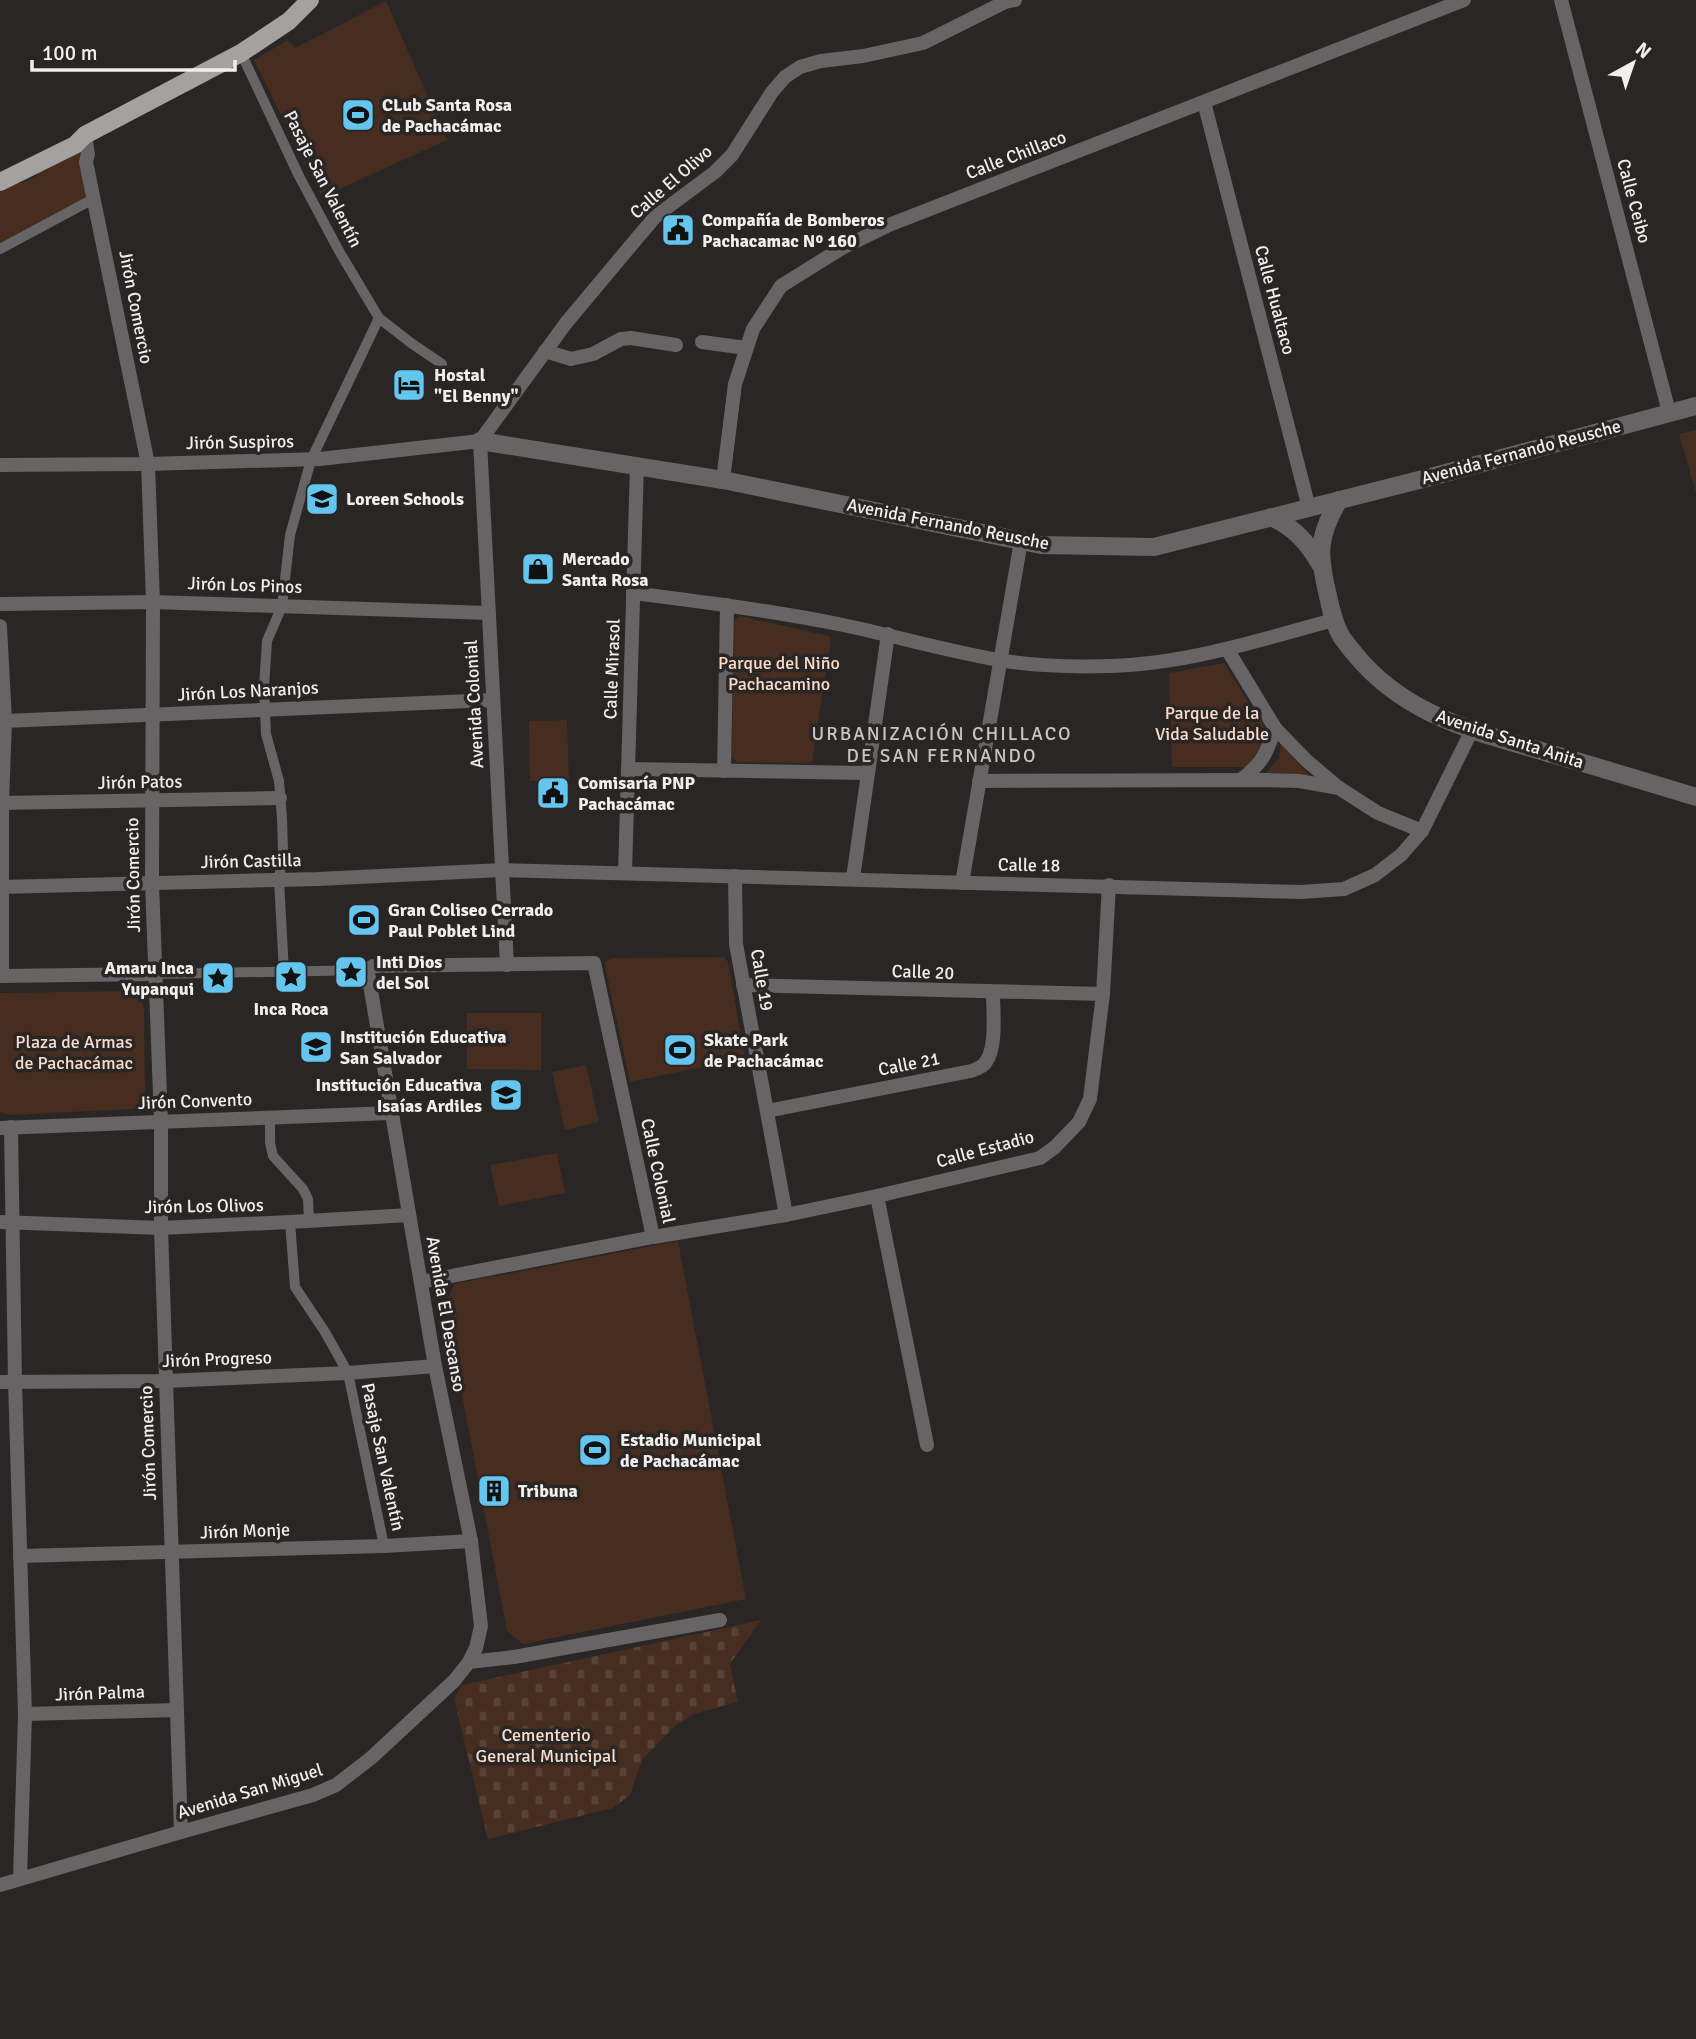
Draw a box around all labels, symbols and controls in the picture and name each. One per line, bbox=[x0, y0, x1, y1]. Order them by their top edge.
scale bar bbox=[32, 28, 234, 72]
north arrow bbox=[1598, 28, 1668, 98]
text: N bbox=[1631, 37, 1656, 64]
text: 100 m bbox=[42, 40, 97, 66]
place label: CLub Santa Rosa de Pachacámac bbox=[382, 94, 512, 137]
sports icon: CLub Santa Rosa de Pachacámac bbox=[339, 96, 377, 134]
street label: Pasaje San Valentín bbox=[279, 107, 367, 251]
street label: Calle Chillaco bbox=[963, 126, 1069, 184]
street label: Calle El Olivo bbox=[625, 140, 717, 224]
street label: Calle Ceibo bbox=[1612, 156, 1656, 246]
place label: Compañía de Bomberos Pachacamac Nº 160 bbox=[702, 209, 885, 252]
public building icon: Compañía de Bomberos Pachacamac Nº 160 bbox=[659, 211, 697, 249]
street label: Calle Hualtaco bbox=[1250, 243, 1300, 357]
street label: Jirón Comercio bbox=[114, 248, 158, 366]
place label: Hostal "El Benny" bbox=[434, 364, 518, 407]
hotel icon: Hostal "El Benny" bbox=[390, 366, 428, 404]
street label: Avenida Fernando Reusche bbox=[1419, 415, 1623, 489]
street label: Jirón Suspiros bbox=[186, 430, 294, 454]
school or university icon: Loreen Schools bbox=[303, 480, 341, 518]
place label: Loreen Schools bbox=[346, 488, 464, 510]
street label: Avenida Fernando Reusche bbox=[845, 494, 1051, 554]
place label: Mercado Santa Rosa bbox=[562, 548, 648, 591]
shop icon: Mercado Santa Rosa bbox=[519, 550, 557, 588]
street label: Jirón Los Pinos bbox=[187, 572, 303, 598]
street label: Calle Mirasol bbox=[599, 618, 625, 720]
street label: Avenida Colonial bbox=[460, 639, 488, 769]
park label: Parque del Niño Pachacamino bbox=[718, 652, 840, 695]
street label: Jirón Los Naranjos bbox=[177, 676, 319, 706]
park label: Parque de la Vida Saludable bbox=[1155, 702, 1269, 745]
street label: Avenida Santa Anita bbox=[1433, 705, 1587, 773]
district label: URBANIZACIÓN CHILLACO DE SAN FERNANDO bbox=[812, 722, 1072, 768]
street label: Jirón Patos bbox=[98, 770, 183, 794]
place label: Comisaría PNP Pachacámac bbox=[578, 772, 696, 815]
public building icon: Comisaría PNP Pachacámac bbox=[534, 774, 572, 812]
street label: Jirón Comercio bbox=[121, 817, 145, 933]
street label: Jirón Castilla bbox=[200, 849, 302, 873]
street label: Calle 18 bbox=[998, 853, 1060, 877]
place label: Gran Coliseo Cerrado Paul Poblet Lind bbox=[388, 899, 553, 942]
sports icon: Gran Coliseo Cerrado Paul Poblet Lind bbox=[345, 901, 383, 939]
street label: Calle 19 bbox=[746, 947, 778, 1013]
place label: Inti Dios del Sol bbox=[376, 951, 442, 994]
place icon: Inti Dios del Sol bbox=[332, 953, 370, 991]
place label: Amaru Inca Yupanqui bbox=[104, 957, 194, 1000]
place icon: Inca Roca bbox=[272, 958, 310, 996]
place icon: Amaru Inca Yupanqui bbox=[199, 959, 237, 997]
street label: Calle 20 bbox=[891, 960, 955, 984]
place label: Inca Roca bbox=[253, 998, 329, 1020]
place label: Institución Educativa San Salvador bbox=[340, 1026, 507, 1069]
school or university icon: Institución Educativa San Salvador bbox=[297, 1028, 335, 1066]
place label: Skate Park de Pachacámac bbox=[704, 1029, 824, 1072]
park label: Plaza de Armas de Pachacámac bbox=[15, 1031, 133, 1074]
sports icon: Skate Park de Pachacámac bbox=[661, 1031, 699, 1069]
street label: Calle 21 bbox=[876, 1047, 942, 1081]
place label: Institución Educativa Isaías Ardiles bbox=[315, 1074, 482, 1117]
school or university icon: Institución Educativa Isaías Ardiles bbox=[487, 1076, 525, 1114]
street label: Jirón Convento bbox=[137, 1088, 253, 1114]
street label: Calle Colonial bbox=[636, 1117, 680, 1225]
street label: Calle Estadio bbox=[934, 1125, 1036, 1173]
street label: Jirón Los Olivos bbox=[144, 1194, 264, 1218]
street label: Avenida El Descanso bbox=[421, 1234, 471, 1394]
street label: Jirón Progreso bbox=[162, 1346, 272, 1372]
street label: Pasaje San Valentín bbox=[357, 1381, 409, 1533]
street label: Jirón Comercio bbox=[135, 1385, 161, 1501]
place label: Estadio Municipal de Pachacámac bbox=[620, 1429, 762, 1472]
sports icon: Estadio Municipal de Pachacámac bbox=[576, 1431, 614, 1469]
building icon: Tribuna bbox=[475, 1472, 513, 1510]
place label: Tribuna bbox=[518, 1480, 578, 1502]
street label: Jirón Monje bbox=[200, 1518, 290, 1544]
street label: Jirón Palma bbox=[55, 1680, 145, 1706]
park label: Cementerio General Municipal bbox=[476, 1724, 616, 1767]
street label: Avenida San Miguel bbox=[175, 1758, 325, 1824]

